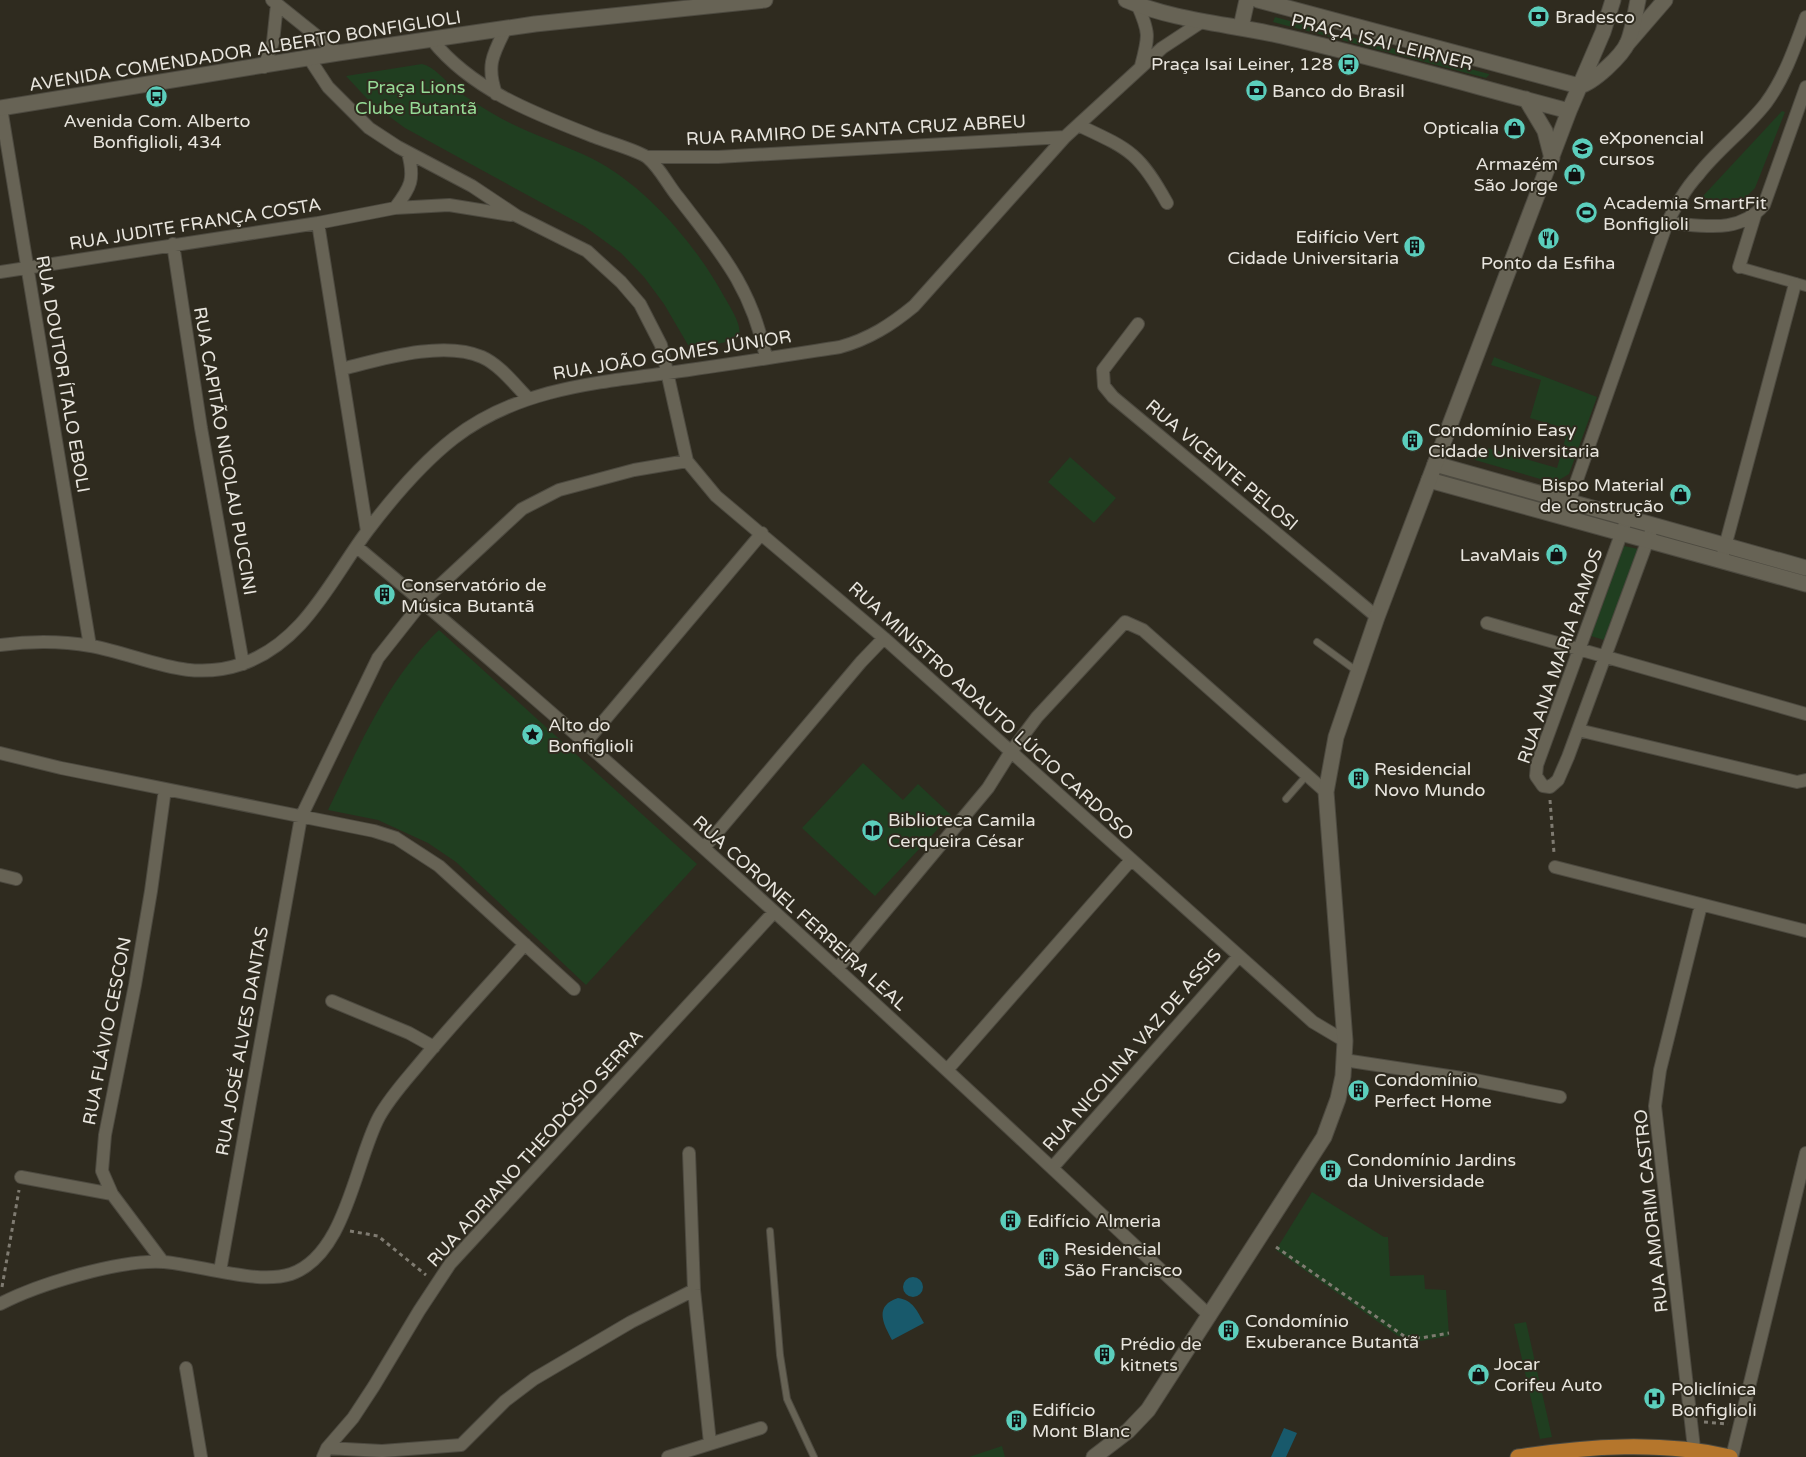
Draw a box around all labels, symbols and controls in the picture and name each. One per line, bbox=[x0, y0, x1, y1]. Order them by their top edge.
bank icon: Bradesco bbox=[1527, 5, 1551, 29]
street label: AVENIDA COMENDADOR ALBERTO BONFIGLIOLI bbox=[27, 6, 463, 96]
place label: Bradesco bbox=[1555, 6, 1635, 28]
street label: PRAÇA ISAI LEIRNER bbox=[1289, 9, 1475, 75]
bus stop icon: Praça Isai Leiner, 128 bbox=[1337, 52, 1361, 76]
place label: Praça Isai Leiner, 128 bbox=[1151, 53, 1333, 75]
park label: Praça Lions Clube Butantã bbox=[355, 76, 477, 119]
bank icon: Banco do Brasil bbox=[1244, 79, 1268, 103]
place label: Banco do Brasil bbox=[1272, 80, 1405, 102]
bus stop icon: Avenida Com. Alberto Bonfiglioli, 434 bbox=[145, 84, 169, 108]
place label: Avenida Com. Alberto Bonfiglioli, 434 bbox=[64, 110, 251, 153]
street label: RUA RAMIRO DE SANTA CRUZ ABREU bbox=[685, 110, 1027, 150]
shop icon: Opticalia bbox=[1503, 116, 1527, 140]
place label: Opticalia bbox=[1423, 117, 1499, 139]
place label: eXponencial cursos bbox=[1599, 127, 1704, 170]
school or university icon: eXponencial cursos bbox=[1571, 136, 1595, 160]
place label: Armazém São Jorge bbox=[1474, 153, 1558, 196]
shop icon: Armazém São Jorge bbox=[1562, 162, 1586, 186]
place label: Academia SmartFit Bonfiglioli bbox=[1603, 192, 1767, 235]
street label: RUA JUDITE FRANÇA COSTA bbox=[67, 193, 323, 255]
sports icon: Academia SmartFit Bonfiglioli bbox=[1575, 201, 1599, 225]
place label: Edifício Vert Cidade Universitaria bbox=[1227, 226, 1399, 269]
restaurant icon: Ponto da Esfiha bbox=[1536, 226, 1560, 250]
building icon: Edifício Vert Cidade Universitaria bbox=[1403, 235, 1427, 259]
place label: Ponto da Esfiha bbox=[1481, 252, 1615, 274]
street label: RUA DOUTOR ÍTALO EBOLI bbox=[31, 254, 95, 494]
street label: RUA CAPITÃO NICOLAU PUCCINI bbox=[189, 305, 261, 597]
street label: RUA JOÃO GOMES JÚNIOR bbox=[551, 325, 793, 385]
street label: RUA VICENTE PELOSI bbox=[1141, 395, 1303, 535]
place label: Condomínio Easy Cidade Universitaria bbox=[1428, 419, 1600, 462]
building icon: Condomínio Easy Cidade Universitaria bbox=[1400, 428, 1424, 452]
place label: Bispo Material de Construção bbox=[1540, 474, 1664, 517]
shop icon: Bispo Material de Construção bbox=[1668, 483, 1692, 507]
shop icon: LavaMais bbox=[1544, 543, 1568, 567]
place label: LavaMais bbox=[1460, 544, 1540, 566]
street label: RUA ANA MARIA RAMOS bbox=[1513, 545, 1607, 767]
place label: Conservatório de Música Butantã bbox=[401, 574, 546, 617]
street label: RUA MINISTRO ADAUTO LÚCIO CARDOSO bbox=[844, 577, 1138, 845]
building icon: Conservatório de Música Butantã bbox=[373, 583, 397, 607]
place label: Alto do Bonfiglioli bbox=[548, 714, 634, 757]
place icon: Alto do Bonfiglioli bbox=[520, 723, 544, 747]
place label: Residencial Novo Mundo bbox=[1374, 758, 1485, 801]
building icon: Residencial Novo Mundo bbox=[1346, 767, 1370, 791]
place label: Biblioteca Camila Cerqueira César bbox=[888, 809, 1036, 852]
street label: RUA CORONEL FERREIRA LEAL bbox=[688, 811, 912, 1015]
library icon: Biblioteca Camila Cerqueira César bbox=[860, 818, 884, 842]
street label: RUA JOSÉ ALVES DANTAS bbox=[211, 925, 273, 1157]
street label: RUA FLÁVIO CESCON bbox=[78, 935, 136, 1127]
street label: RUA NICOLINA VAZ DE ASSIS bbox=[1038, 944, 1226, 1156]
street label: RUA ADRIANO THEODÓSIO SERRA bbox=[422, 1025, 648, 1271]
place label: Condomínio Perfect Home bbox=[1374, 1069, 1492, 1112]
building icon: Condomínio Perfect Home bbox=[1346, 1078, 1370, 1102]
street label: RUA AMORIM CASTRO bbox=[1629, 1108, 1673, 1314]
place label: Condomínio Jardins da Universidade bbox=[1347, 1149, 1516, 1192]
building icon: Condomínio Jardins da Universidade bbox=[1319, 1158, 1343, 1182]
building icon: Edifício Almeria bbox=[999, 1209, 1023, 1233]
place label: Edifício Almeria bbox=[1027, 1210, 1161, 1232]
place label: Residencial São Francisco bbox=[1064, 1238, 1182, 1281]
building icon: Residencial São Francisco bbox=[1036, 1247, 1060, 1271]
place label: Condomínio Exuberance Butantã bbox=[1245, 1310, 1419, 1353]
building icon: Condomínio Exuberance Butantã bbox=[1217, 1319, 1241, 1343]
place label: Prédio de kitnets bbox=[1120, 1333, 1202, 1376]
building icon: Prédio de kitnets bbox=[1092, 1342, 1116, 1366]
place label: Jocar Corifeu Auto bbox=[1494, 1353, 1603, 1396]
shop icon: Jocar Corifeu Auto bbox=[1466, 1362, 1490, 1386]
place label: Policlínica Bonfiglioli bbox=[1671, 1378, 1757, 1421]
hospital icon: Policlínica Bonfiglioli bbox=[1643, 1387, 1667, 1411]
place label: Edifício Mont Blanc bbox=[1032, 1399, 1130, 1442]
building icon: Edifício Mont Blanc bbox=[1004, 1408, 1028, 1432]

